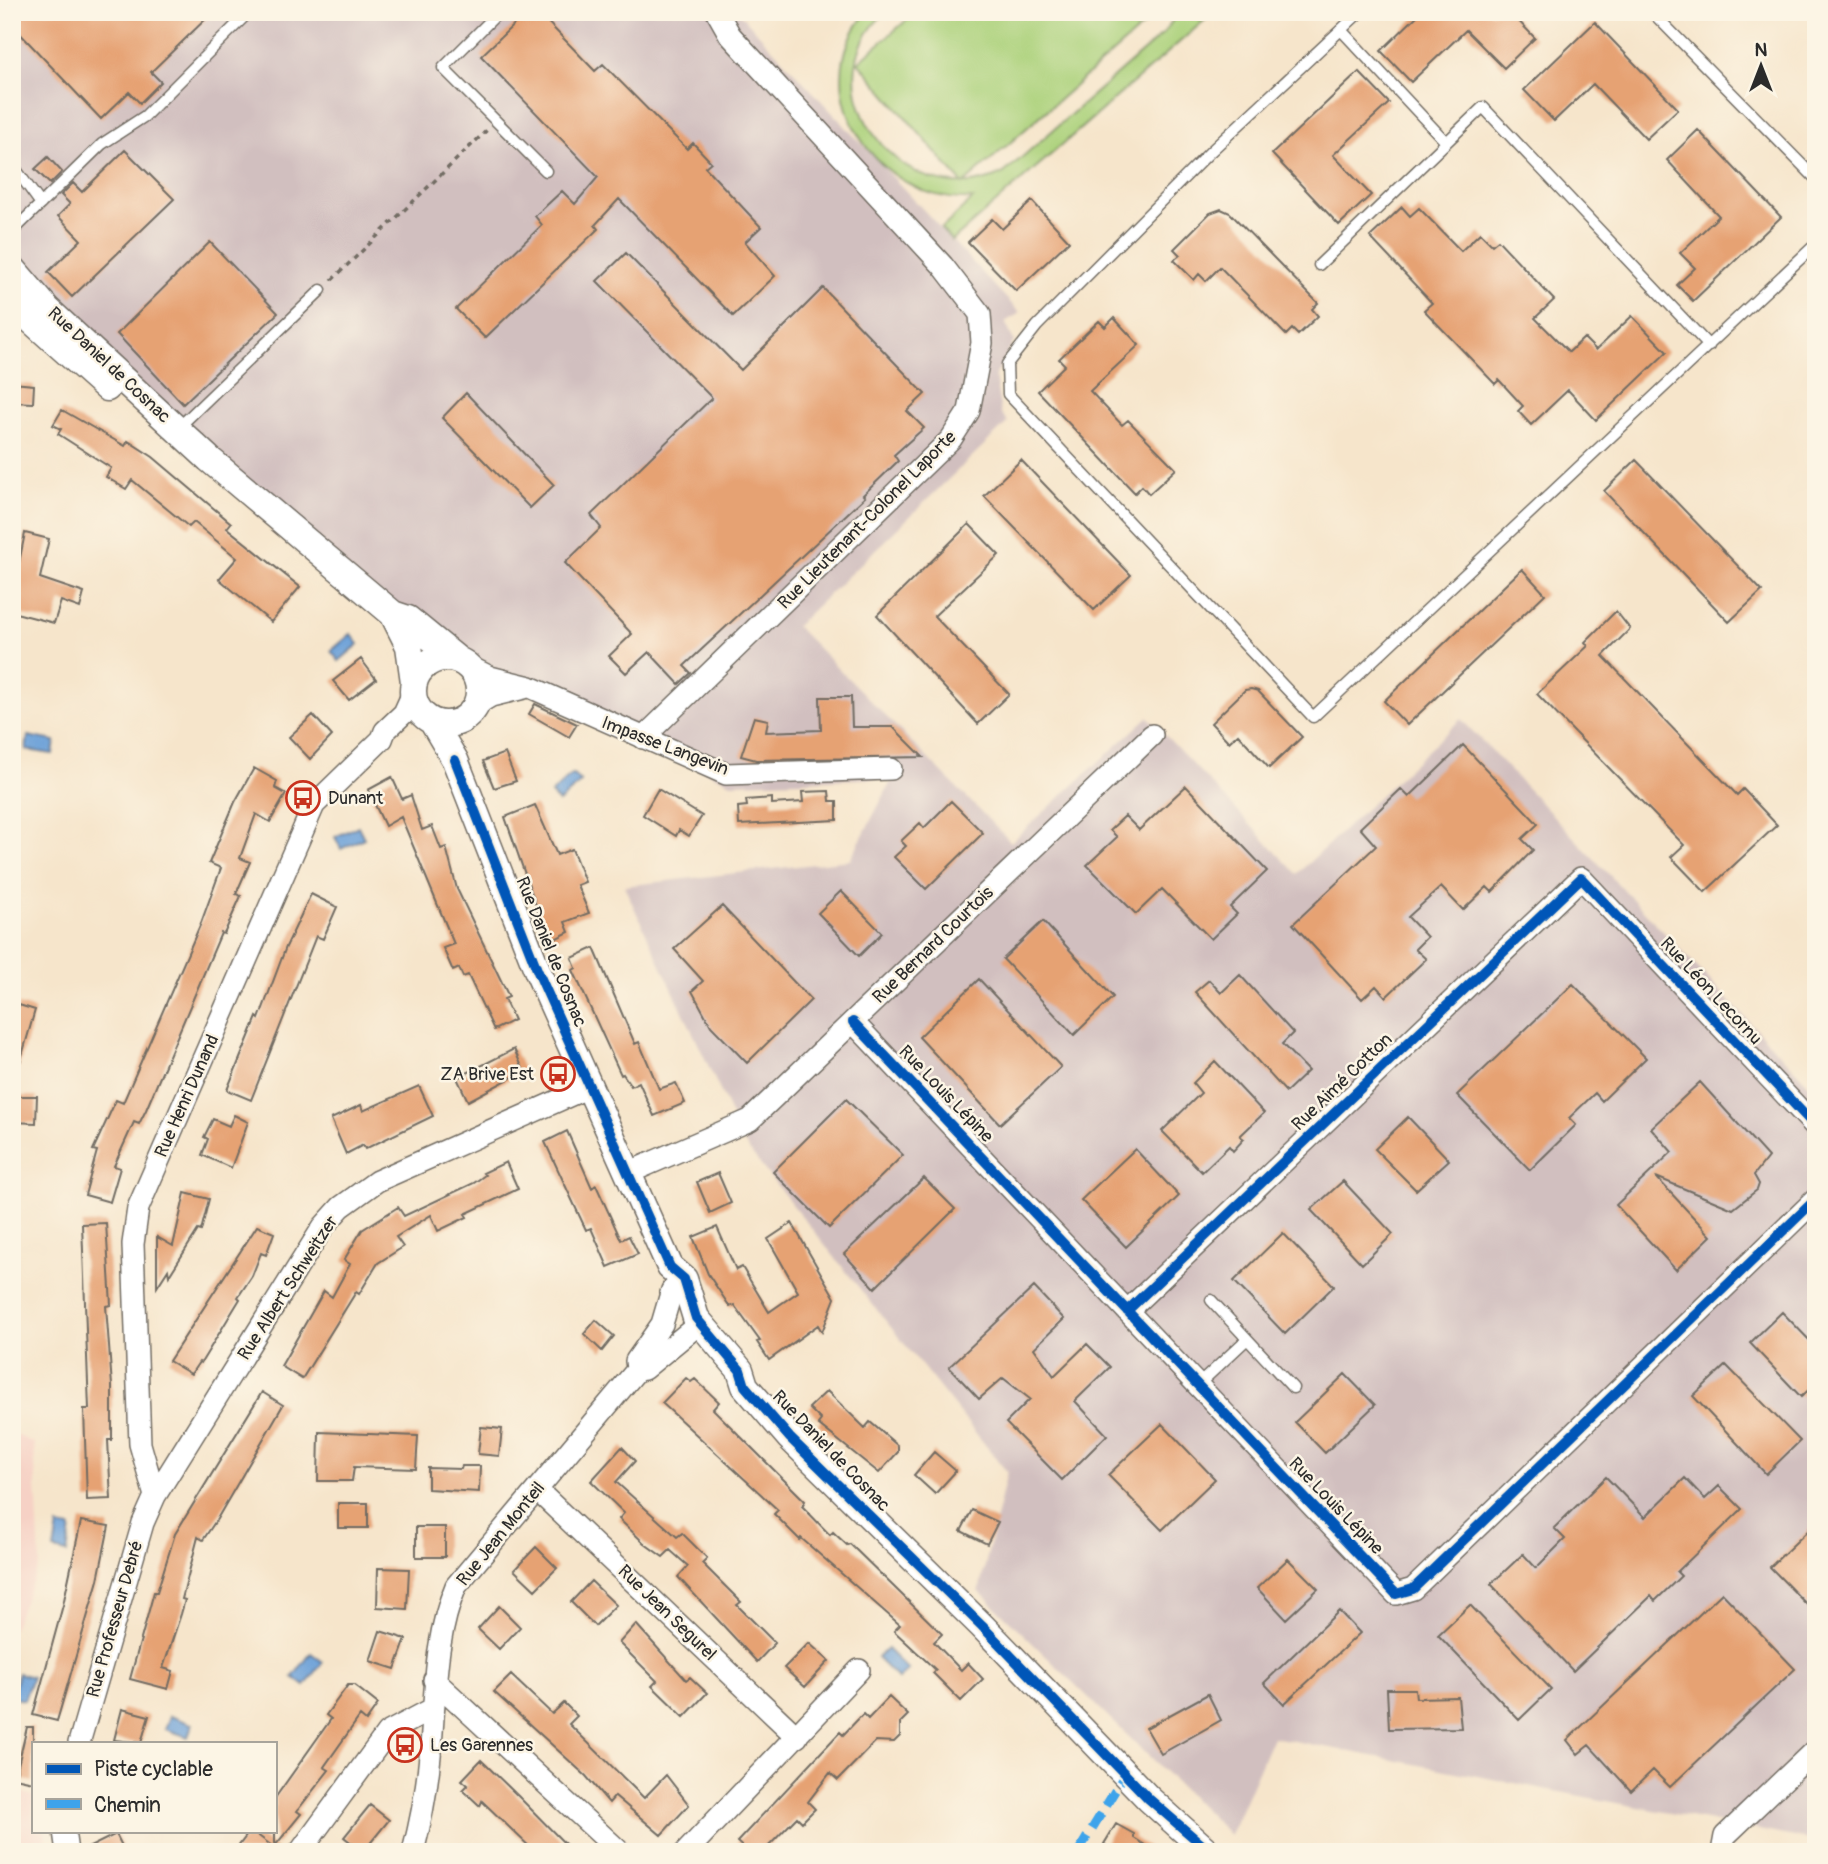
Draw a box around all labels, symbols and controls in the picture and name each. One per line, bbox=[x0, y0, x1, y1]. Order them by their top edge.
north arrow bbox=[1727, 32, 1797, 102]
text: N bbox=[1755, 38, 1768, 62]
street label: Rue Daniel de Cosnac bbox=[43, 302, 175, 428]
street label: Rue Lieutenant-Colonel Laporte bbox=[773, 426, 961, 614]
street label: Impasse Langevin bbox=[598, 711, 732, 781]
bus stop icon: Dunant bbox=[284, 779, 322, 817]
place label: Dunant bbox=[328, 787, 384, 810]
street label: Rue Daniel de Cosnac bbox=[510, 873, 592, 1031]
street label: Rue Bernard Courtois bbox=[868, 881, 998, 1009]
street label: Rue Léon Lecornu bbox=[1655, 932, 1767, 1050]
street label: Rue Aimé Cotton bbox=[1287, 1028, 1397, 1136]
street label: Rue Henri Dunand bbox=[150, 1031, 224, 1161]
street label: Rue Louis Lépine bbox=[894, 1040, 998, 1148]
bus stop icon: ZA Brive Est bbox=[539, 1055, 577, 1093]
place label: ZA Brive Est bbox=[440, 1063, 535, 1086]
street label: Rue Albert Schweitzer bbox=[233, 1211, 344, 1365]
street label: Rue Daniel de Cosnac bbox=[767, 1385, 895, 1517]
street label: Rue Louis Lépine bbox=[1284, 1452, 1388, 1560]
street label: Rue Jean Monteil bbox=[452, 1477, 550, 1591]
street label: Rue Professeur Debré bbox=[82, 1538, 148, 1700]
street label: Rue Jean Segurel bbox=[613, 1560, 721, 1666]
bus stop icon: Les Garennes bbox=[386, 1726, 424, 1764]
place label: Les Garennes bbox=[430, 1734, 533, 1757]
legend bbox=[32, 1742, 276, 1832]
text: Piste cyclable bbox=[94, 1756, 213, 1783]
text: Chemin bbox=[94, 1792, 161, 1819]

